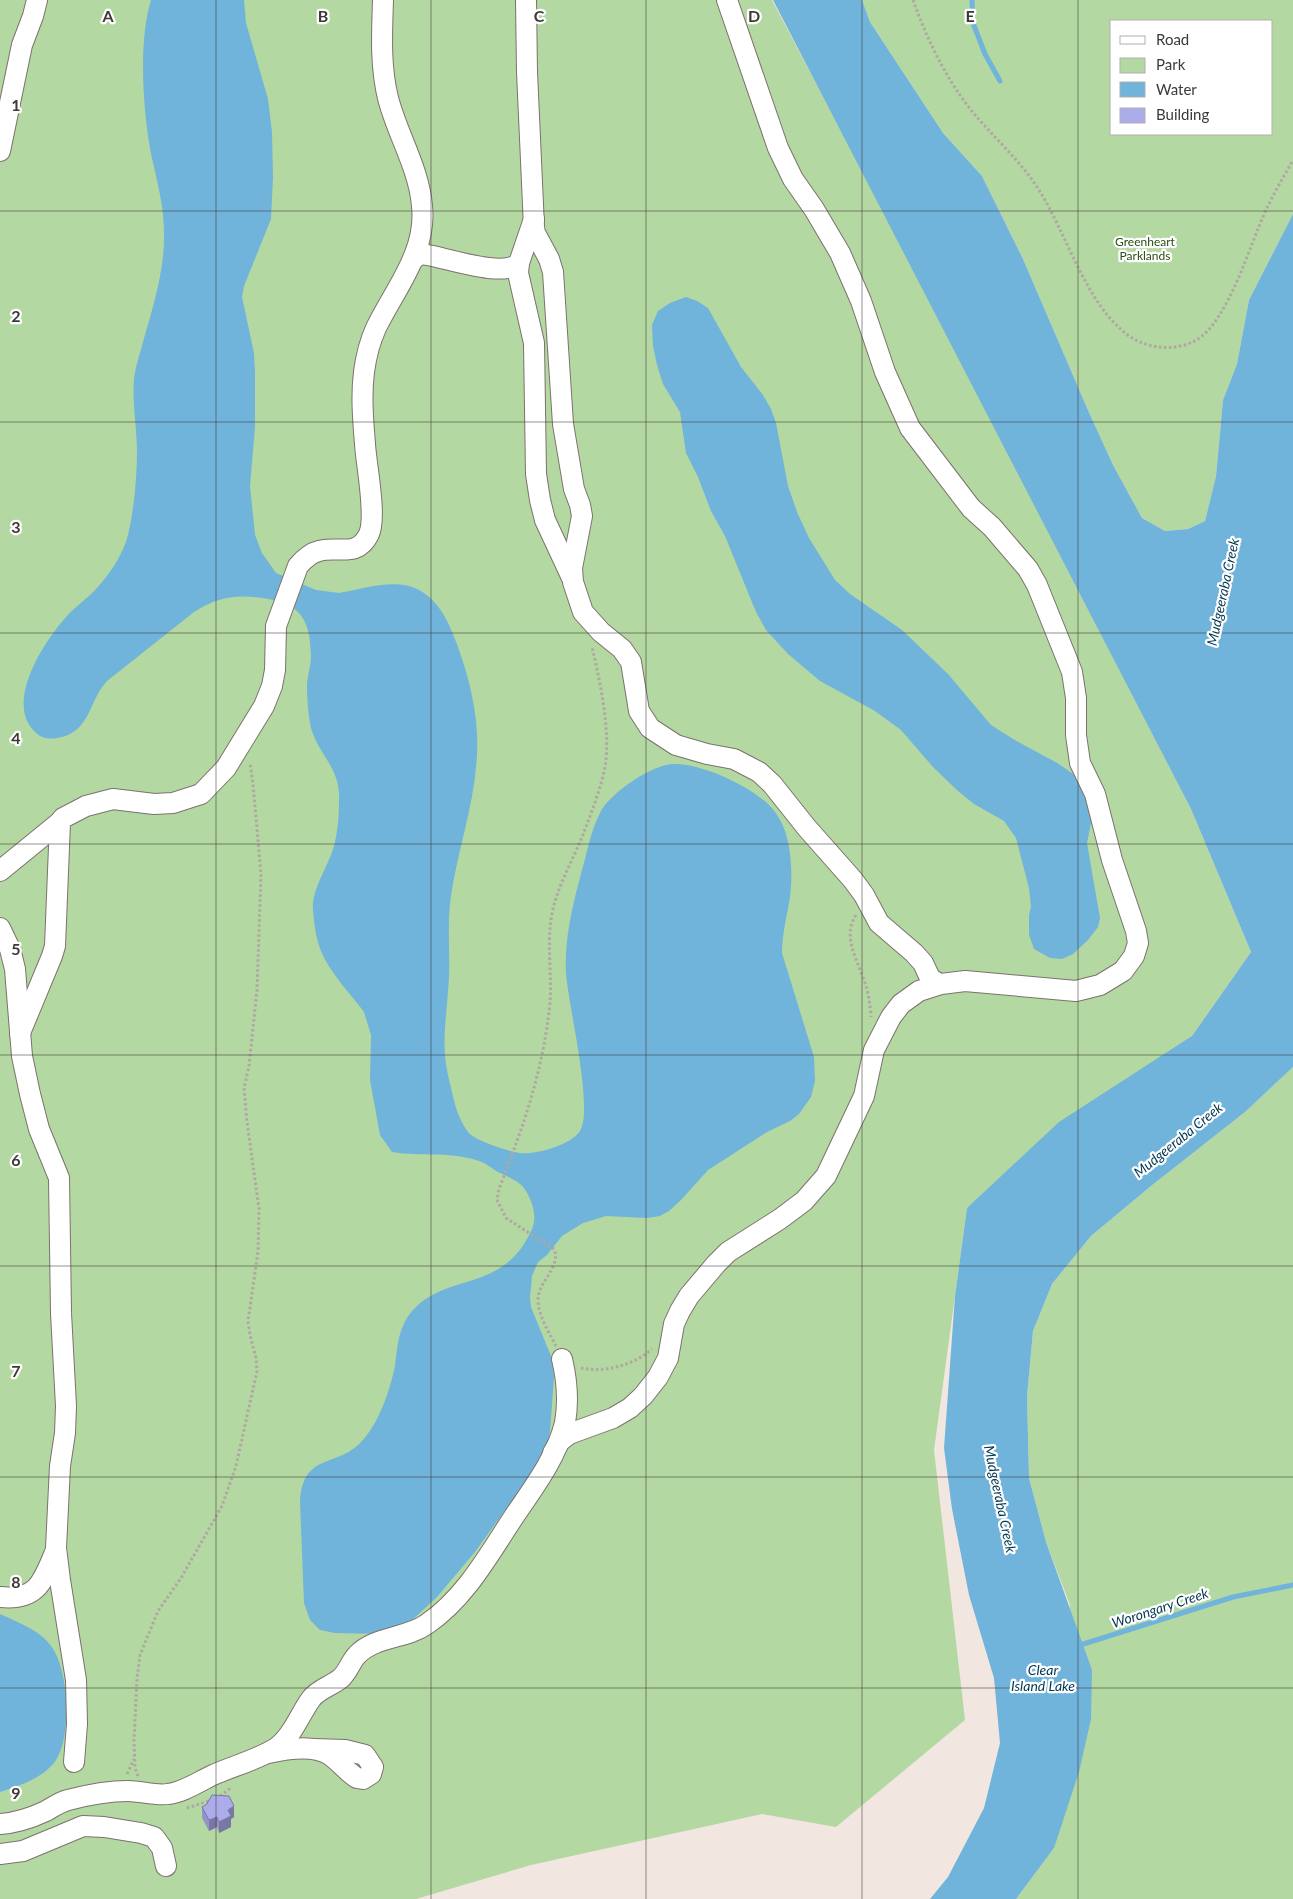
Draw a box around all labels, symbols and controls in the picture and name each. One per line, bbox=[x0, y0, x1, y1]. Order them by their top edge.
text: A bbox=[101, 6, 114, 25]
text: B bbox=[318, 6, 328, 25]
text: C bbox=[534, 6, 545, 25]
text: D bbox=[748, 6, 760, 25]
text: E bbox=[965, 6, 975, 25]
legend bbox=[1110, 20, 1273, 135]
text: Road bbox=[1156, 30, 1189, 48]
text: Park bbox=[1156, 55, 1186, 73]
text: Water bbox=[1156, 80, 1197, 98]
text: 1 bbox=[11, 95, 21, 114]
text: Building bbox=[1156, 105, 1209, 123]
park label: Greenheart Parklands bbox=[1115, 234, 1176, 263]
text: 2 bbox=[11, 306, 21, 325]
text: 3 bbox=[11, 517, 21, 536]
water label: Mudgeeraba Creek bbox=[1203, 536, 1242, 647]
text: 4 bbox=[11, 728, 21, 747]
text: 5 bbox=[11, 939, 21, 958]
water label: Mudgeeraba Creek bbox=[1130, 1098, 1226, 1181]
text: 6 bbox=[11, 1150, 21, 1169]
text: 7 bbox=[11, 1361, 21, 1380]
water label: Mudgeeraba Creek bbox=[981, 1444, 1020, 1554]
text: 8 bbox=[11, 1572, 21, 1591]
water label: Worongary Creek bbox=[1109, 1584, 1211, 1631]
water label: Clear Island Lake bbox=[1011, 1661, 1075, 1694]
text: 9 bbox=[11, 1783, 21, 1802]

